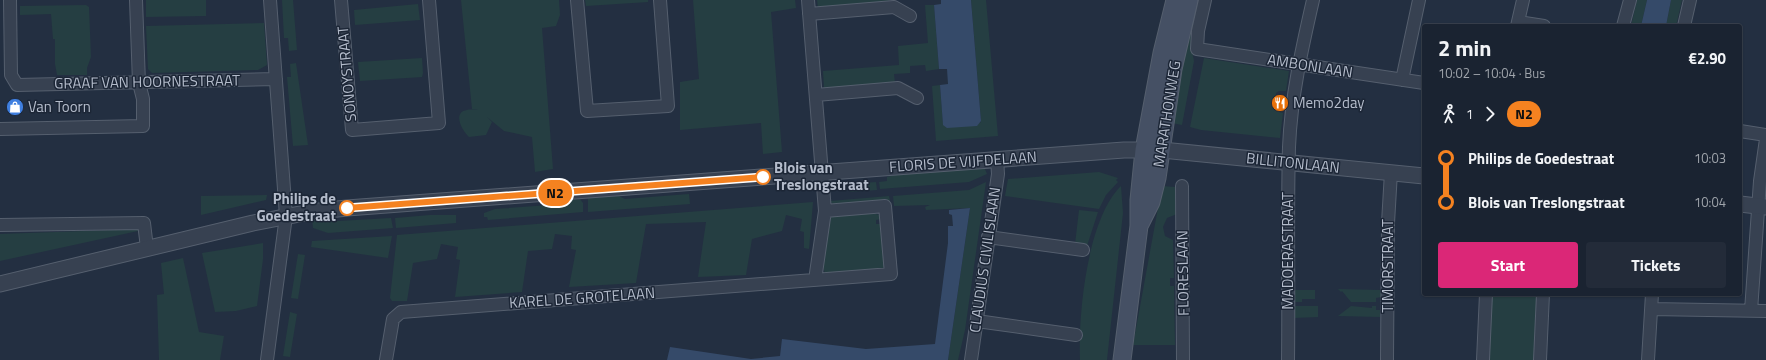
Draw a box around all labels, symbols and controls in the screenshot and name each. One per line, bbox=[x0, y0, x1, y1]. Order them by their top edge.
street label: SONOYSTRAAT bbox=[331, 25, 362, 123]
text: 2 min bbox=[1438, 31, 1491, 65]
street label: AMBONLAAN bbox=[1266, 47, 1354, 84]
text: €2.90 bbox=[1689, 47, 1726, 70]
street label: MARATHONWEG bbox=[1147, 59, 1186, 169]
text: 10:02 – 10:04 · Bus bbox=[1438, 63, 1545, 83]
street label: GRAAF VAN HOORNESTRAAT bbox=[54, 68, 240, 95]
place label: Memo2day bbox=[1293, 91, 1365, 114]
restaurant icon: Memo2day bbox=[1270, 93, 1290, 113]
place label: Van Toorn bbox=[28, 95, 91, 118]
shop icon: Van Toorn bbox=[5, 97, 25, 117]
icon: walk bbox=[1438, 103, 1460, 125]
icon: forward bbox=[1479, 103, 1501, 125]
text: N2 bbox=[1515, 103, 1533, 124]
text: 1 bbox=[1466, 104, 1473, 124]
street label: FLORIS DE VIJFDELAAN bbox=[888, 145, 1038, 178]
street label: BILLITONLAAN bbox=[1245, 146, 1341, 179]
text: Philips de Goedestraat bbox=[1468, 147, 1614, 170]
text: 10:03 bbox=[1694, 148, 1726, 168]
place label: Blois van Treslongstraat bbox=[774, 156, 869, 196]
marker: Blois van Treslongstraat bbox=[755, 169, 771, 185]
line badge: N2 bbox=[537, 180, 573, 206]
text: N2 bbox=[546, 182, 564, 203]
street label: CLAUDIUS CIVILISLAAN bbox=[963, 186, 1006, 334]
place label: Philips de Goedestraat bbox=[256, 187, 337, 227]
text: Blois van Treslongstraat bbox=[1468, 191, 1625, 214]
street label: MADOERASTRAAT bbox=[1276, 192, 1299, 310]
text: 10:04 bbox=[1694, 192, 1726, 212]
marker: Philips de Goedestraat bbox=[339, 200, 355, 216]
street label: TIMORSTRAAT bbox=[1376, 219, 1399, 313]
street label: FLORESLAAN bbox=[1170, 230, 1195, 316]
button: Start bbox=[1438, 242, 1578, 288]
button: Tickets bbox=[1586, 242, 1726, 288]
street label: KAREL DE GROTELAAN bbox=[508, 281, 656, 314]

